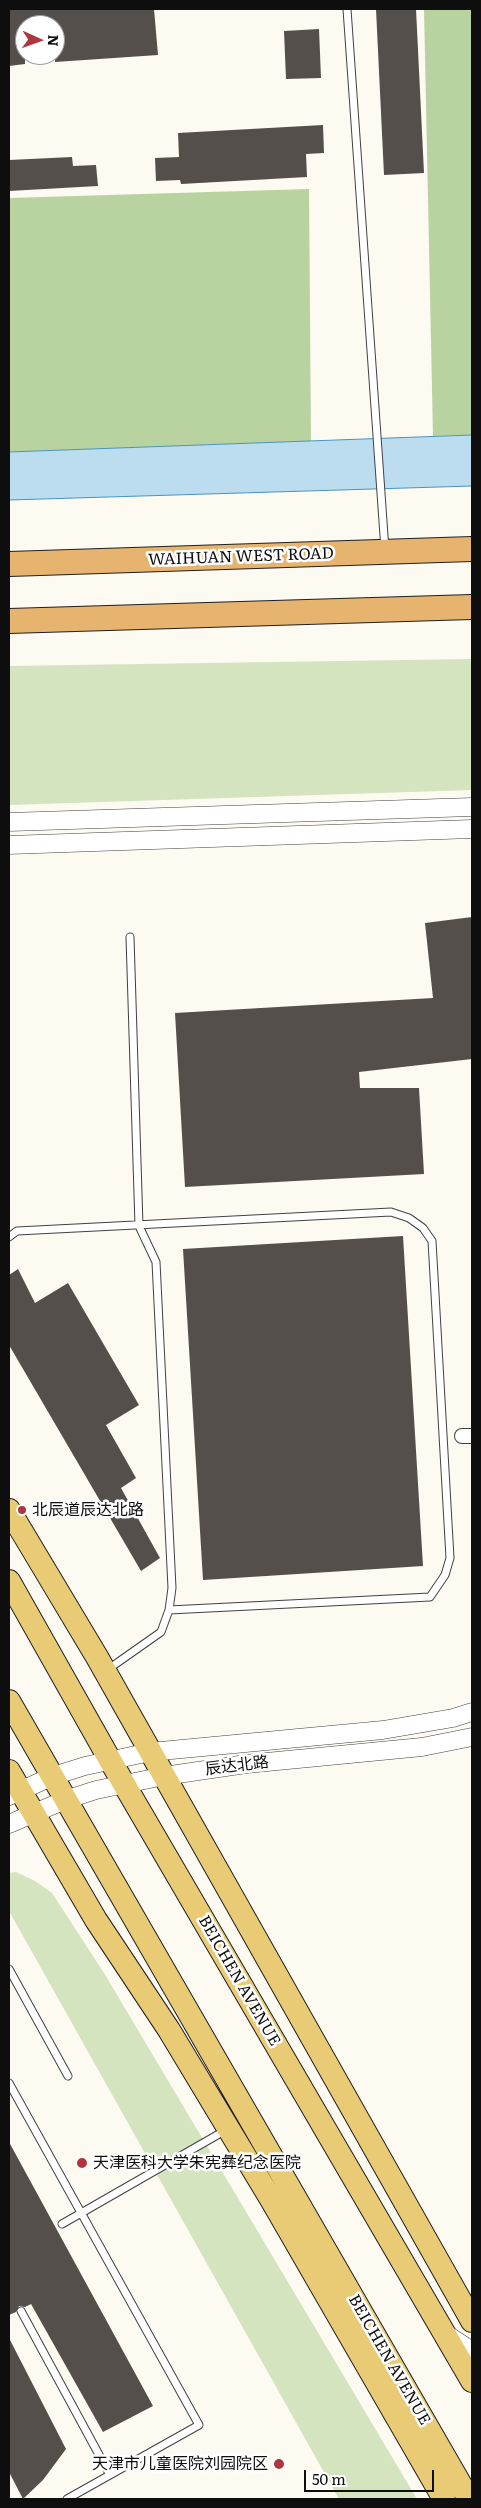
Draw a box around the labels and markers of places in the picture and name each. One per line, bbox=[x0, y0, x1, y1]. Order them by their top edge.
place label: 北辰道辰达北路 bbox=[32, 1500, 144, 1520]
marker: 北辰道辰达北路 bbox=[16, 1504, 28, 1516]
place label: 天津医科大学朱宪彝纪念医院 bbox=[93, 2153, 301, 2173]
marker: 天津医科大学朱宪彝纪念医院 bbox=[75, 2156, 89, 2170]
place label: 天津市儿童医院刘园院区 bbox=[92, 2454, 268, 2474]
marker: 天津市儿童医院刘园院区 bbox=[272, 2457, 286, 2471]

